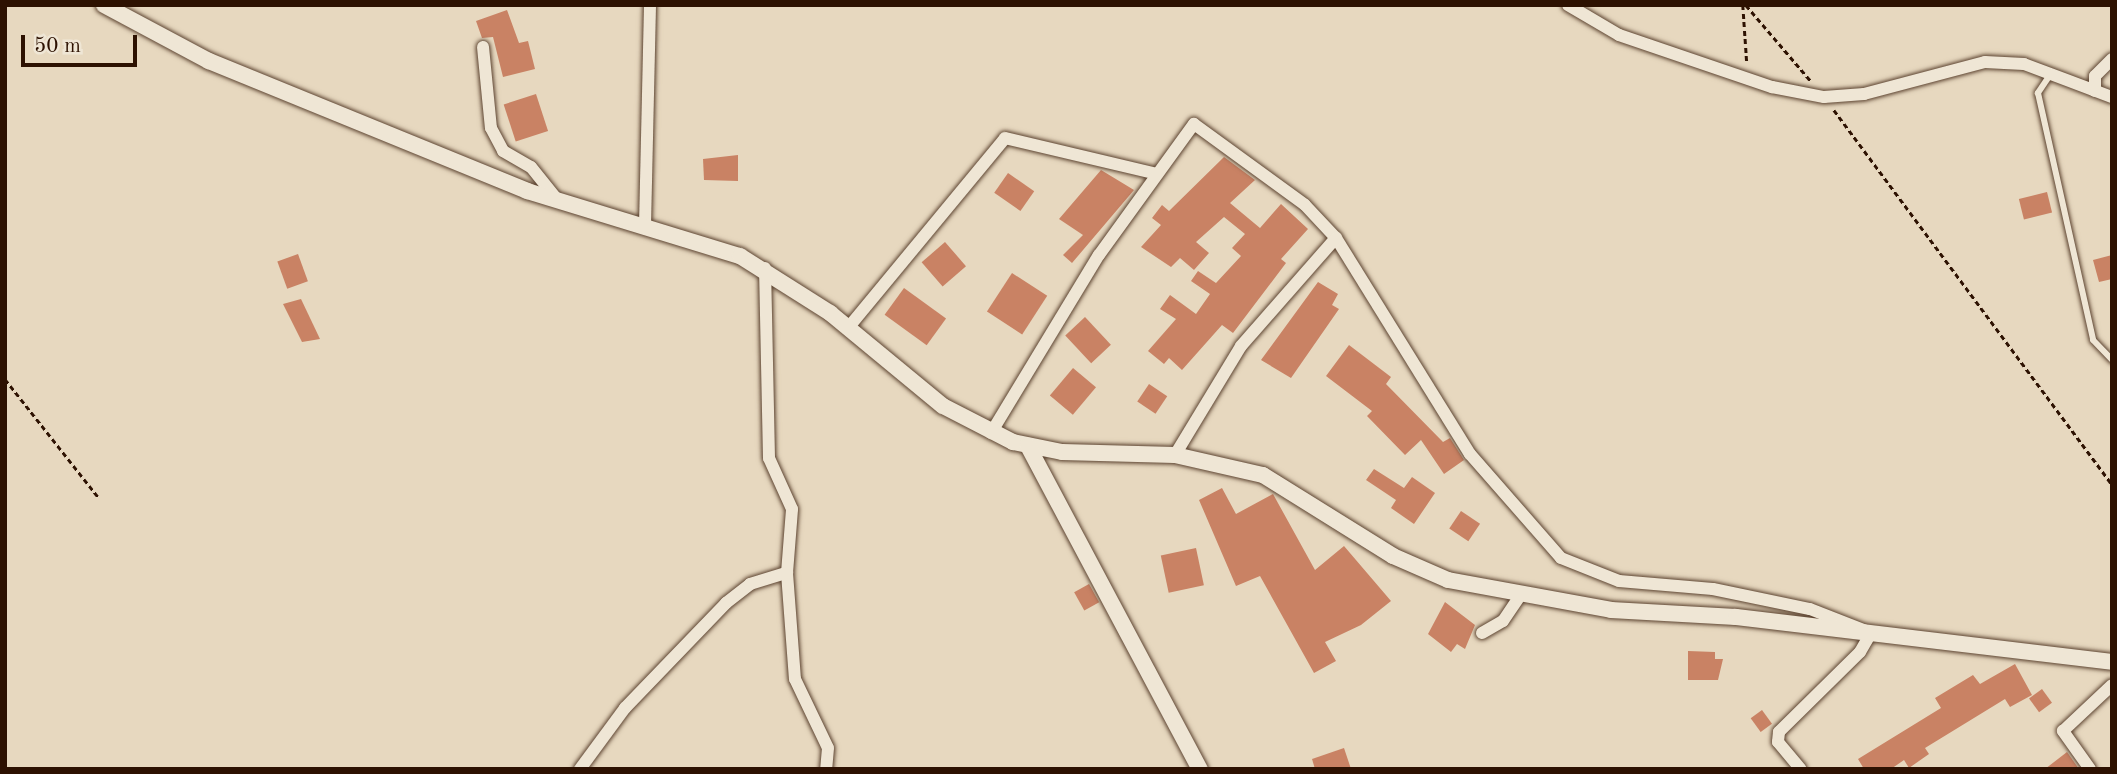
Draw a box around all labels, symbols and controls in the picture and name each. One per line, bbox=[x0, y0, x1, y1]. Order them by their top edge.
scale bar bbox=[24, 21, 140, 65]
text: 50 m bbox=[34, 36, 81, 57]

